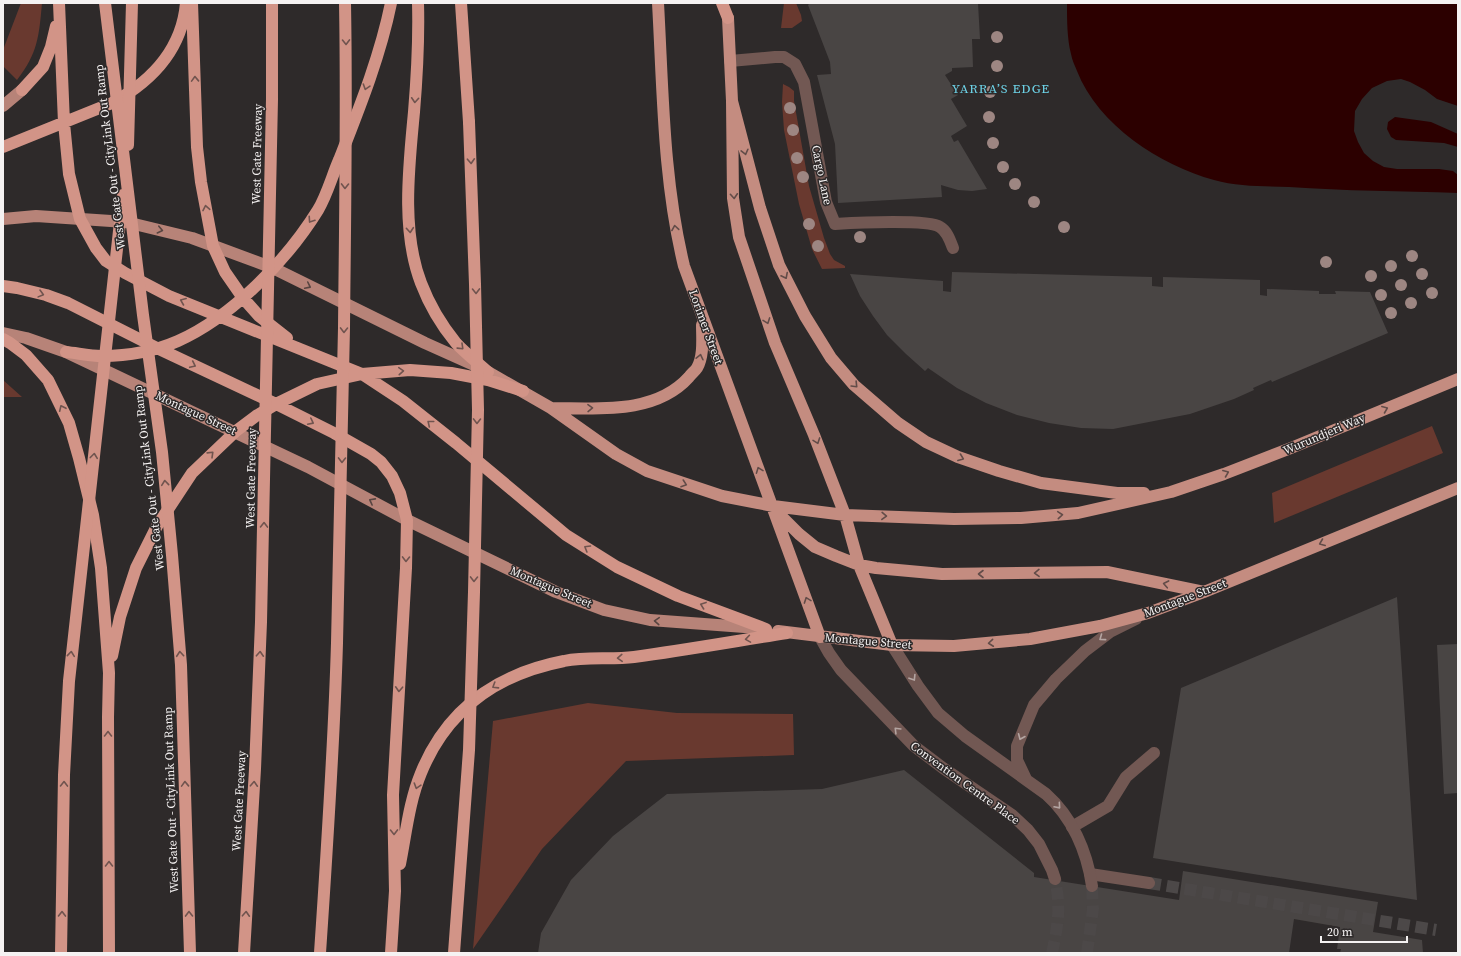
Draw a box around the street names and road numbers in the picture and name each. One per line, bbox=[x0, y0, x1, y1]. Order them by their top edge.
street label: West Gate Out - CityLink Out Ramp bbox=[91, 63, 129, 251]
street label: West Gate Freeway bbox=[248, 103, 266, 204]
street label: Cargo Lane bbox=[808, 144, 836, 206]
street label: Lorimer Street bbox=[685, 288, 727, 367]
street label: West Gate Out - CityLink Out Ramp bbox=[130, 384, 168, 572]
street label: Montague Street bbox=[153, 387, 239, 439]
street label: Wurundjeri Way bbox=[1281, 409, 1368, 458]
street label: West Gate Freeway bbox=[242, 427, 260, 528]
street label: Montague Street bbox=[508, 563, 594, 611]
street label: Montague Street bbox=[1141, 575, 1229, 621]
street label: Montague Street bbox=[824, 629, 912, 653]
street label: West Gate Out - CityLink Out Ramp bbox=[160, 707, 182, 893]
street label: Convention Centre Place bbox=[907, 738, 1023, 828]
street label: West Gate Freeway bbox=[228, 749, 250, 852]

